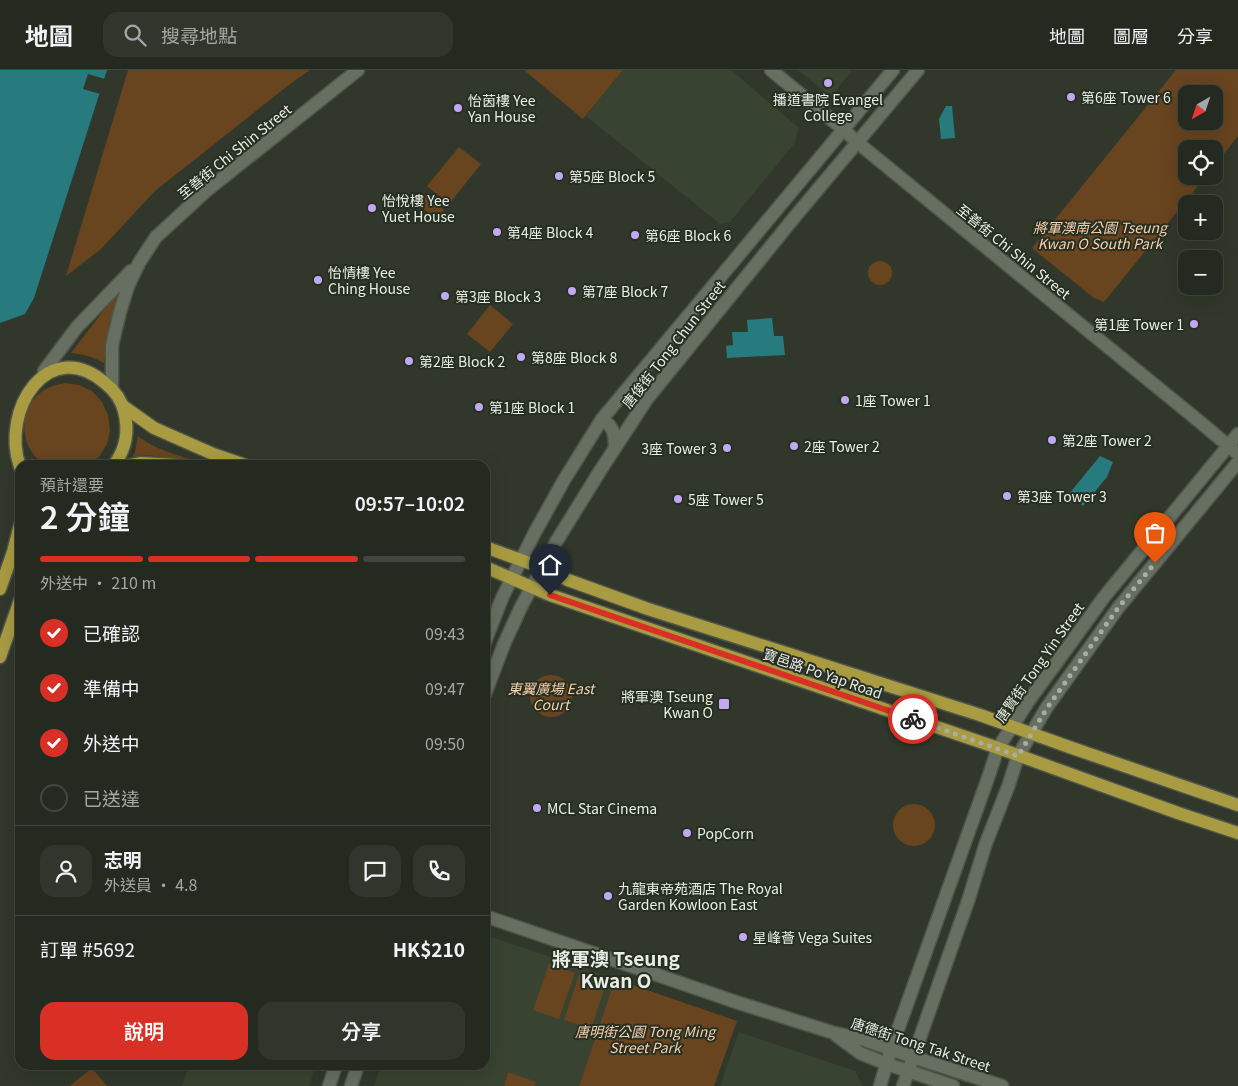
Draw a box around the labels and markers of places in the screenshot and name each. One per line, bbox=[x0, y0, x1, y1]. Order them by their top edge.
marker: 播道書院 Evangel College bbox=[822, 77, 834, 89]
place label: 第6座 Tower 6 bbox=[1081, 87, 1171, 107]
place label: 播道書院 Evangel College bbox=[773, 89, 883, 125]
place label: 怡茵樓 Yee Yan House bbox=[467, 90, 536, 126]
marker: 第6座 Tower 6 bbox=[1065, 91, 1077, 103]
marker: 怡茵樓 Yee Yan House bbox=[452, 102, 464, 114]
place label: 第5座 Block 5 bbox=[569, 166, 656, 186]
marker: 第5座 Block 5 bbox=[553, 170, 565, 182]
place label: 怡悅樓 Yee Yuet House bbox=[381, 190, 455, 226]
marker: 怡悅樓 Yee Yuet House bbox=[366, 202, 378, 214]
place label: 第4座 Block 4 bbox=[507, 222, 594, 242]
place label: 第6座 Block 6 bbox=[645, 225, 732, 245]
marker: 第4座 Block 4 bbox=[491, 226, 503, 238]
marker: 第6座 Block 6 bbox=[629, 229, 641, 241]
place label: 怡情樓 Yee Ching House bbox=[328, 262, 411, 298]
marker: 怡情樓 Yee Ching House bbox=[312, 274, 324, 286]
place label: 第7座 Block 7 bbox=[582, 281, 669, 301]
marker: 第7座 Block 7 bbox=[566, 285, 578, 297]
place label: 第3座 Block 3 bbox=[455, 286, 541, 306]
marker: 第3座 Block 3 bbox=[439, 290, 451, 302]
place label: 第1座 Tower 1 bbox=[1094, 314, 1184, 334]
marker: 第1座 Tower 1 bbox=[1188, 318, 1200, 330]
place label: 第8座 Block 8 bbox=[531, 347, 618, 367]
place label: 第2座 Block 2 bbox=[419, 351, 506, 371]
marker: 第8座 Block 8 bbox=[515, 351, 527, 363]
marker: 第2座 Block 2 bbox=[403, 355, 415, 367]
place label: 1座 Tower 1 bbox=[855, 390, 931, 410]
marker: 1座 Tower 1 bbox=[839, 394, 851, 406]
place label: 第1座 Block 1 bbox=[489, 397, 575, 417]
marker: 第1座 Block 1 bbox=[473, 401, 485, 413]
place label: 第2座 Tower 2 bbox=[1062, 430, 1152, 450]
marker: 第2座 Tower 2 bbox=[1046, 434, 1058, 446]
place label: 2座 Tower 2 bbox=[804, 436, 880, 456]
place label: 3座 Tower 3 bbox=[641, 438, 717, 458]
marker: 2座 Tower 2 bbox=[788, 440, 800, 452]
marker: 3座 Tower 3 bbox=[721, 442, 733, 454]
place label: 第3座 Tower 3 bbox=[1017, 486, 1107, 506]
place label: 5座 Tower 5 bbox=[688, 489, 764, 509]
marker: 第3座 Tower 3 bbox=[1001, 490, 1013, 502]
marker: 5座 Tower 5 bbox=[672, 493, 684, 505]
pin bbox=[1134, 512, 1176, 563]
pin bbox=[529, 544, 571, 595]
place label: 將軍澳 Tseung Kwan O bbox=[621, 686, 713, 722]
marker: 將軍澳 Tseung Kwan O bbox=[717, 697, 731, 711]
place label: MCL Star Cinema bbox=[547, 798, 657, 818]
marker: MCL Star Cinema bbox=[531, 802, 543, 814]
place label: PopCorn bbox=[697, 823, 754, 843]
marker: PopCorn bbox=[681, 827, 693, 839]
place label: 九龍東帝苑酒店 The Royal Garden Kowloon East bbox=[618, 878, 783, 914]
marker: 九龍東帝苑酒店 The Royal Garden Kowloon East bbox=[602, 890, 614, 902]
place label: 星峰薈 Vega Suites bbox=[753, 927, 873, 947]
marker: 星峰薈 Vega Suites bbox=[737, 931, 749, 943]

